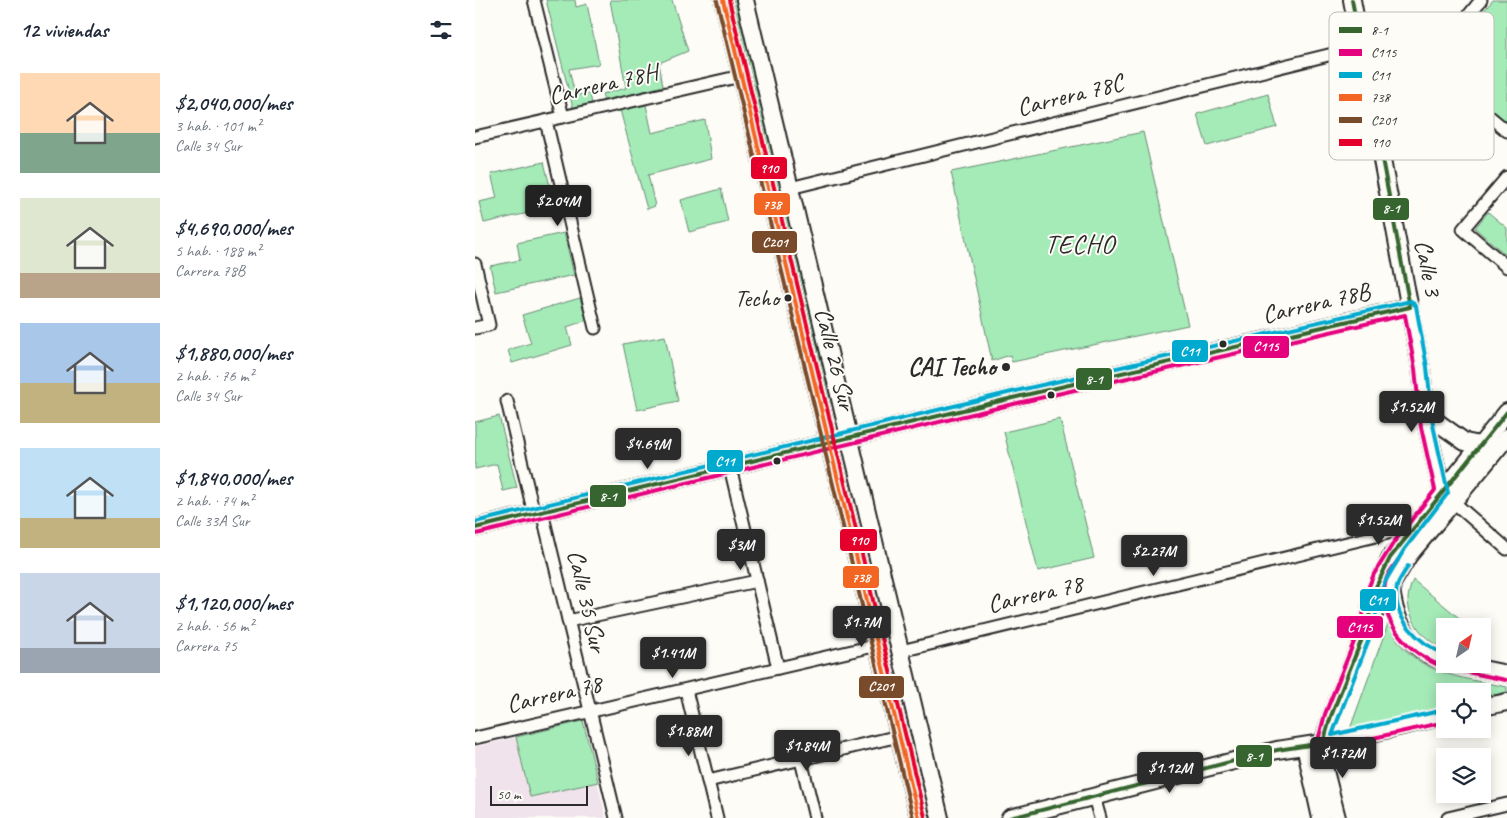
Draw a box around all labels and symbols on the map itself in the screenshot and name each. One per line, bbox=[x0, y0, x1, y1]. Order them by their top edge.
legend bbox=[1329, 12, 1494, 160]
text: 8-1 bbox=[1371, 22, 1389, 39]
text: C115 bbox=[1371, 44, 1397, 61]
street label: Carrera 78H bbox=[545, 55, 664, 112]
street label: Carrera 78C bbox=[1014, 66, 1129, 124]
text: C11 bbox=[1371, 67, 1391, 84]
text: 738 bbox=[1371, 89, 1392, 106]
text: C201 bbox=[1371, 112, 1397, 129]
text: 910 bbox=[1371, 134, 1392, 151]
line badge: 910 bbox=[750, 156, 788, 180]
text: 910 bbox=[760, 160, 780, 177]
pin: $2.04M bbox=[517, 184, 599, 227]
line badge: 738 bbox=[753, 192, 791, 216]
text: 738 bbox=[763, 196, 783, 213]
line badge: 8-1 bbox=[1372, 197, 1410, 221]
text: 8-1 bbox=[1382, 200, 1401, 217]
district label: TECHO bbox=[1045, 228, 1117, 261]
line badge: C201 bbox=[751, 230, 798, 254]
text: C201 bbox=[762, 234, 789, 251]
street label: Calle 3 bbox=[1407, 237, 1449, 301]
street label: Carrera 78B bbox=[1259, 275, 1375, 331]
place label: Techo bbox=[734, 283, 782, 313]
marker: Techo bbox=[783, 293, 793, 303]
street label: Calle 26 Sur bbox=[807, 305, 864, 416]
line badge: C115 bbox=[1242, 335, 1290, 359]
text: C115 bbox=[1253, 338, 1281, 355]
line badge: C11 bbox=[1171, 339, 1209, 363]
unlabelled marker bbox=[1218, 339, 1228, 349]
text: C11 bbox=[1180, 343, 1201, 360]
place label: CAI Techo bbox=[908, 351, 999, 383]
marker: CAI Techo bbox=[1000, 361, 1012, 373]
line badge: 8-1 bbox=[1075, 367, 1113, 391]
text: 8-1 bbox=[1085, 371, 1104, 388]
unlabelled marker bbox=[1046, 390, 1056, 400]
pin: $1.52M bbox=[1371, 390, 1453, 433]
pin: $4.69M bbox=[607, 428, 689, 470]
line badge: C11 bbox=[706, 449, 744, 473]
text: C11 bbox=[715, 453, 736, 470]
unlabelled marker bbox=[772, 456, 782, 466]
line badge: 8-1 bbox=[589, 484, 627, 508]
text: 8-1 bbox=[599, 488, 618, 505]
pin: $1.52M bbox=[1338, 504, 1420, 546]
pin: $3M bbox=[717, 528, 765, 571]
line badge: 910 bbox=[839, 528, 878, 552]
text: 910 bbox=[850, 532, 870, 549]
pin: $2.27M bbox=[1113, 534, 1195, 577]
street label: Calle 35 Sur bbox=[560, 547, 615, 658]
line badge: 738 bbox=[842, 565, 880, 589]
street label: Carrera 78 bbox=[984, 567, 1088, 620]
text: 738 bbox=[852, 569, 872, 586]
line badge: C11 bbox=[1359, 588, 1397, 612]
text: C11 bbox=[1368, 592, 1389, 609]
pin: $1.7M bbox=[827, 606, 897, 648]
line badge: C115 bbox=[1336, 615, 1384, 639]
north arrow bbox=[1436, 618, 1491, 672]
text: C115 bbox=[1347, 619, 1375, 636]
pin: $1.41M bbox=[632, 636, 714, 679]
street label: Carrera 78 bbox=[503, 667, 607, 720]
line badge: C201 bbox=[858, 675, 905, 699]
text: C201 bbox=[868, 678, 895, 695]
pin: $1.88M bbox=[648, 714, 730, 757]
pin: $1.84M bbox=[766, 730, 848, 772]
pin: $1.72M bbox=[1302, 736, 1384, 779]
line badge: 8-1 bbox=[1235, 744, 1273, 768]
text: 8-1 bbox=[1245, 748, 1264, 765]
pin: $1.12M bbox=[1129, 752, 1211, 794]
scale bar bbox=[490, 783, 587, 806]

